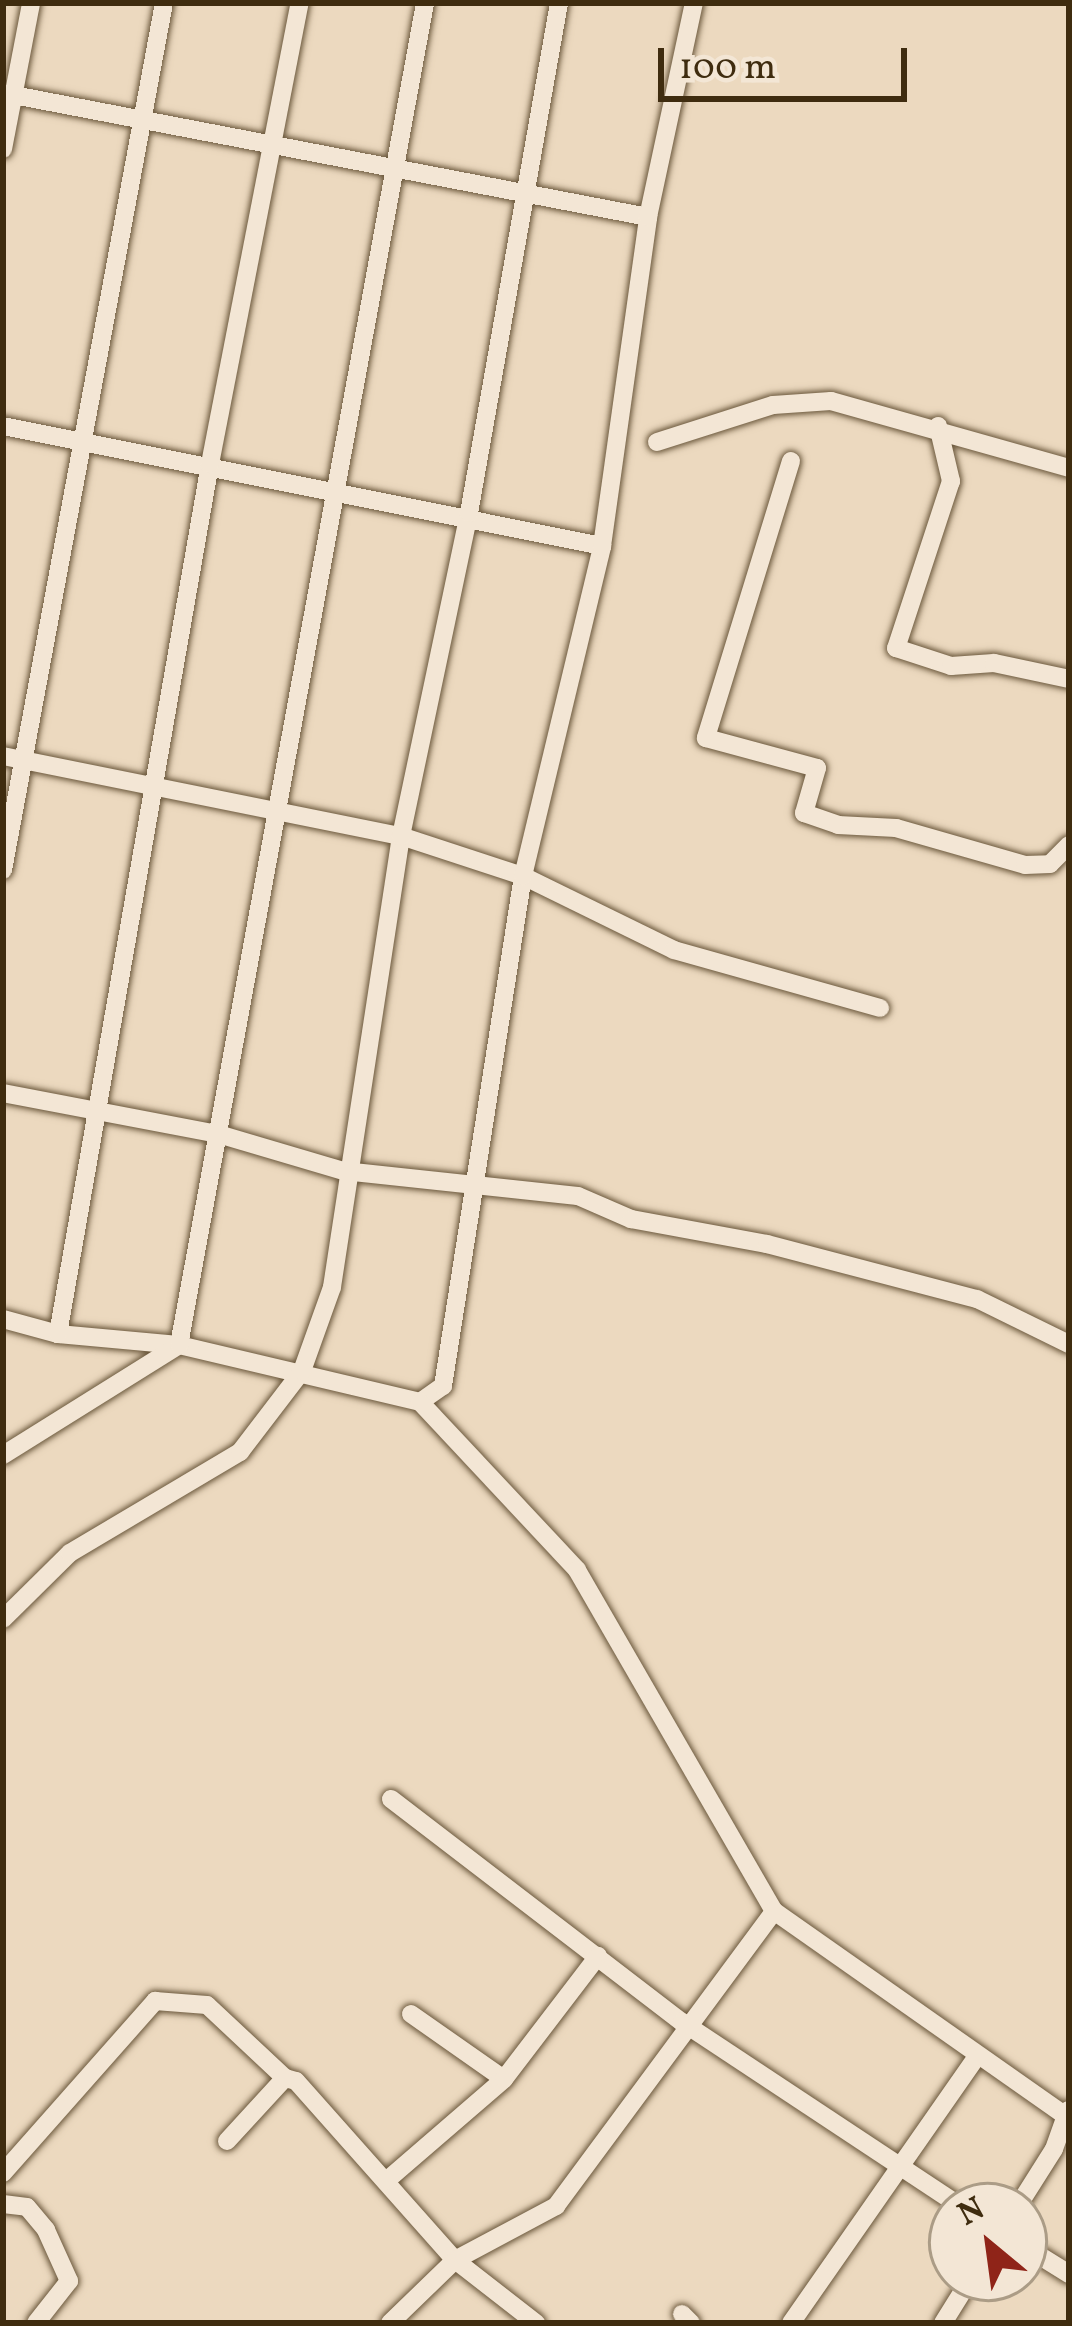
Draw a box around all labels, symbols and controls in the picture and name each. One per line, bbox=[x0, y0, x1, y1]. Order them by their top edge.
scale bar bbox=[664, 24, 913, 98]
text: 100 m bbox=[679, 44, 776, 94]
north arrow bbox=[928, 2182, 1048, 2302]
text: N bbox=[950, 2187, 994, 2239]

